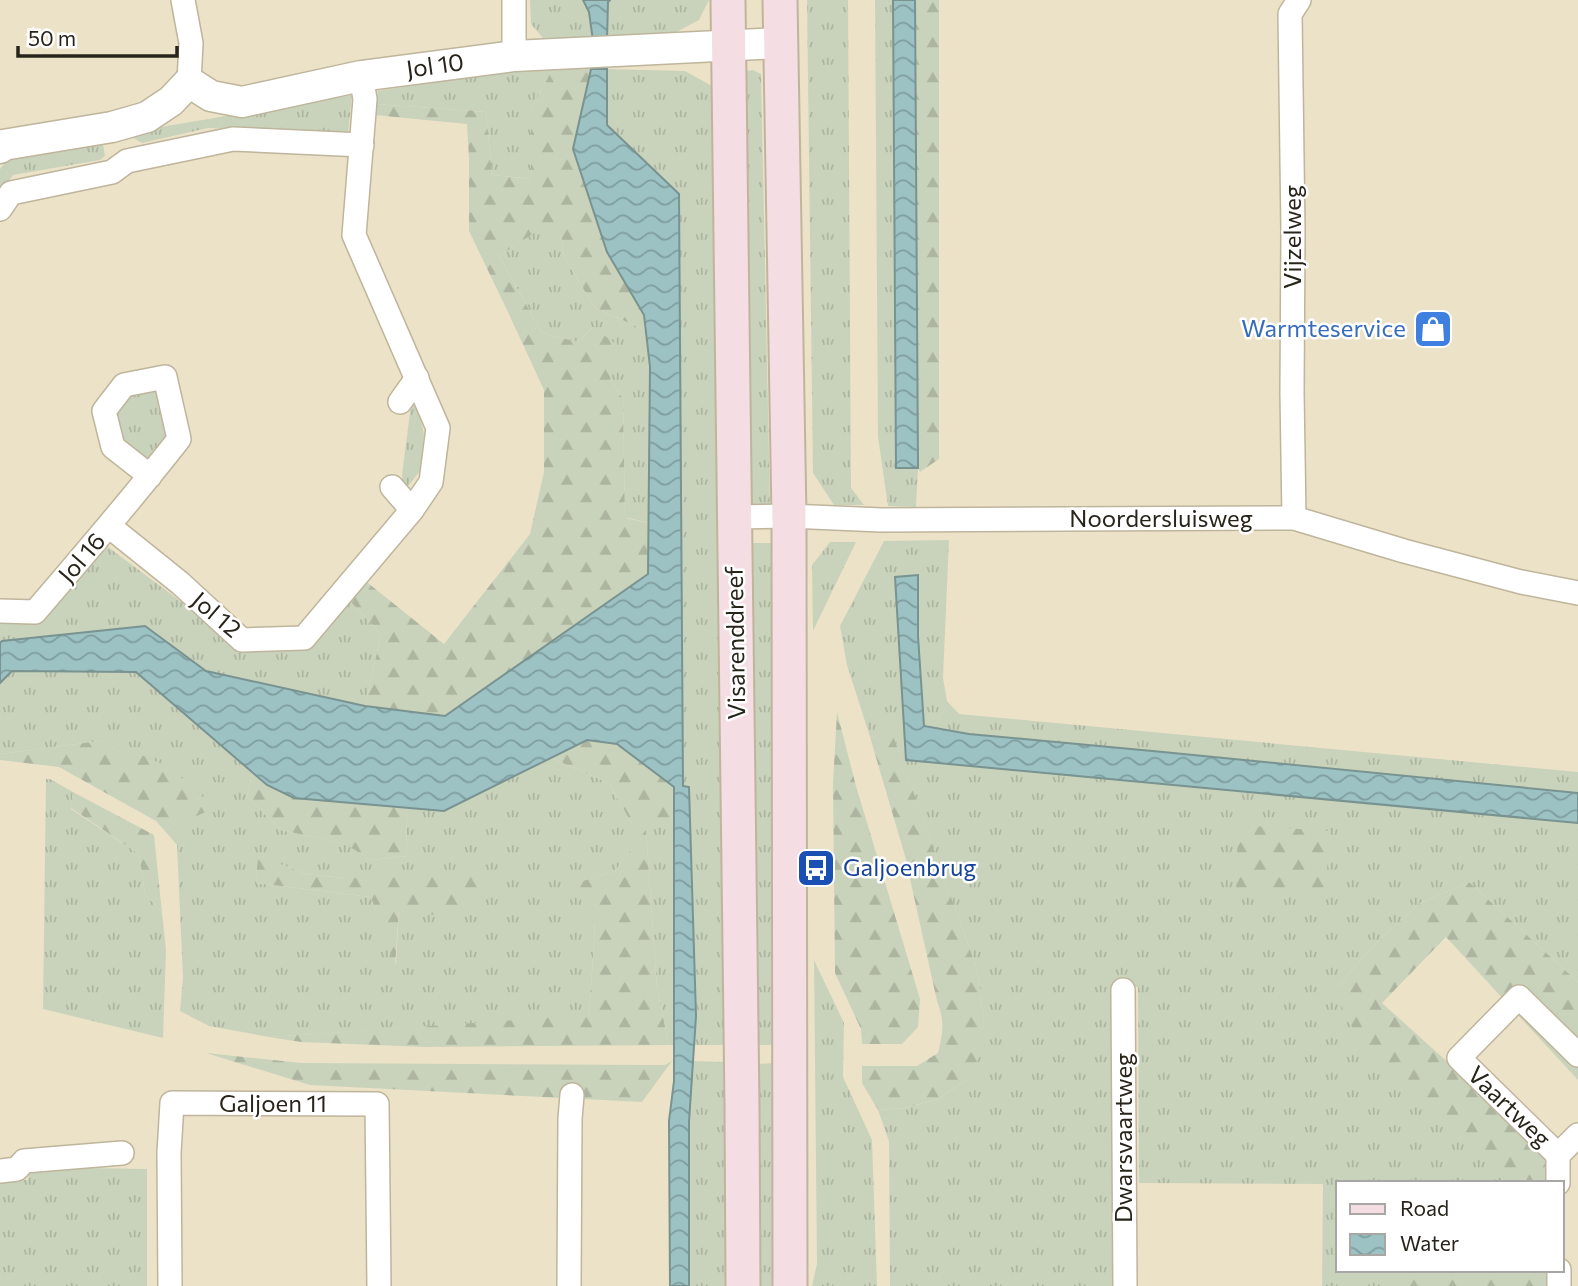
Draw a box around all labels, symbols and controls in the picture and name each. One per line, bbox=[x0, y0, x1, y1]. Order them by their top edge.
scale bar bbox=[18, 14, 177, 58]
text: 50 m bbox=[28, 25, 76, 50]
street label: Jol 10 bbox=[404, 46, 465, 83]
street label: Vijzelweg bbox=[1277, 185, 1306, 289]
shop icon: Warmteservice bbox=[1412, 308, 1454, 350]
place label: Warmteservice bbox=[1241, 313, 1406, 342]
street label: Noordersluisweg bbox=[1069, 503, 1253, 532]
street label: Jol 16 bbox=[51, 526, 110, 588]
street label: Visarenddreef bbox=[719, 566, 750, 720]
street label: Jol 12 bbox=[186, 585, 248, 643]
bus stop icon: Galjoenbrug bbox=[795, 847, 837, 889]
place label: Galjoenbrug bbox=[843, 852, 976, 881]
street label: Dwarsvaartweg bbox=[1108, 1053, 1137, 1223]
street label: Vaartweg bbox=[1462, 1059, 1558, 1153]
street label: Galjoen 11 bbox=[219, 1088, 327, 1117]
legend bbox=[1336, 1181, 1564, 1272]
text: Road bbox=[1400, 1195, 1449, 1220]
text: Water bbox=[1400, 1230, 1459, 1255]

